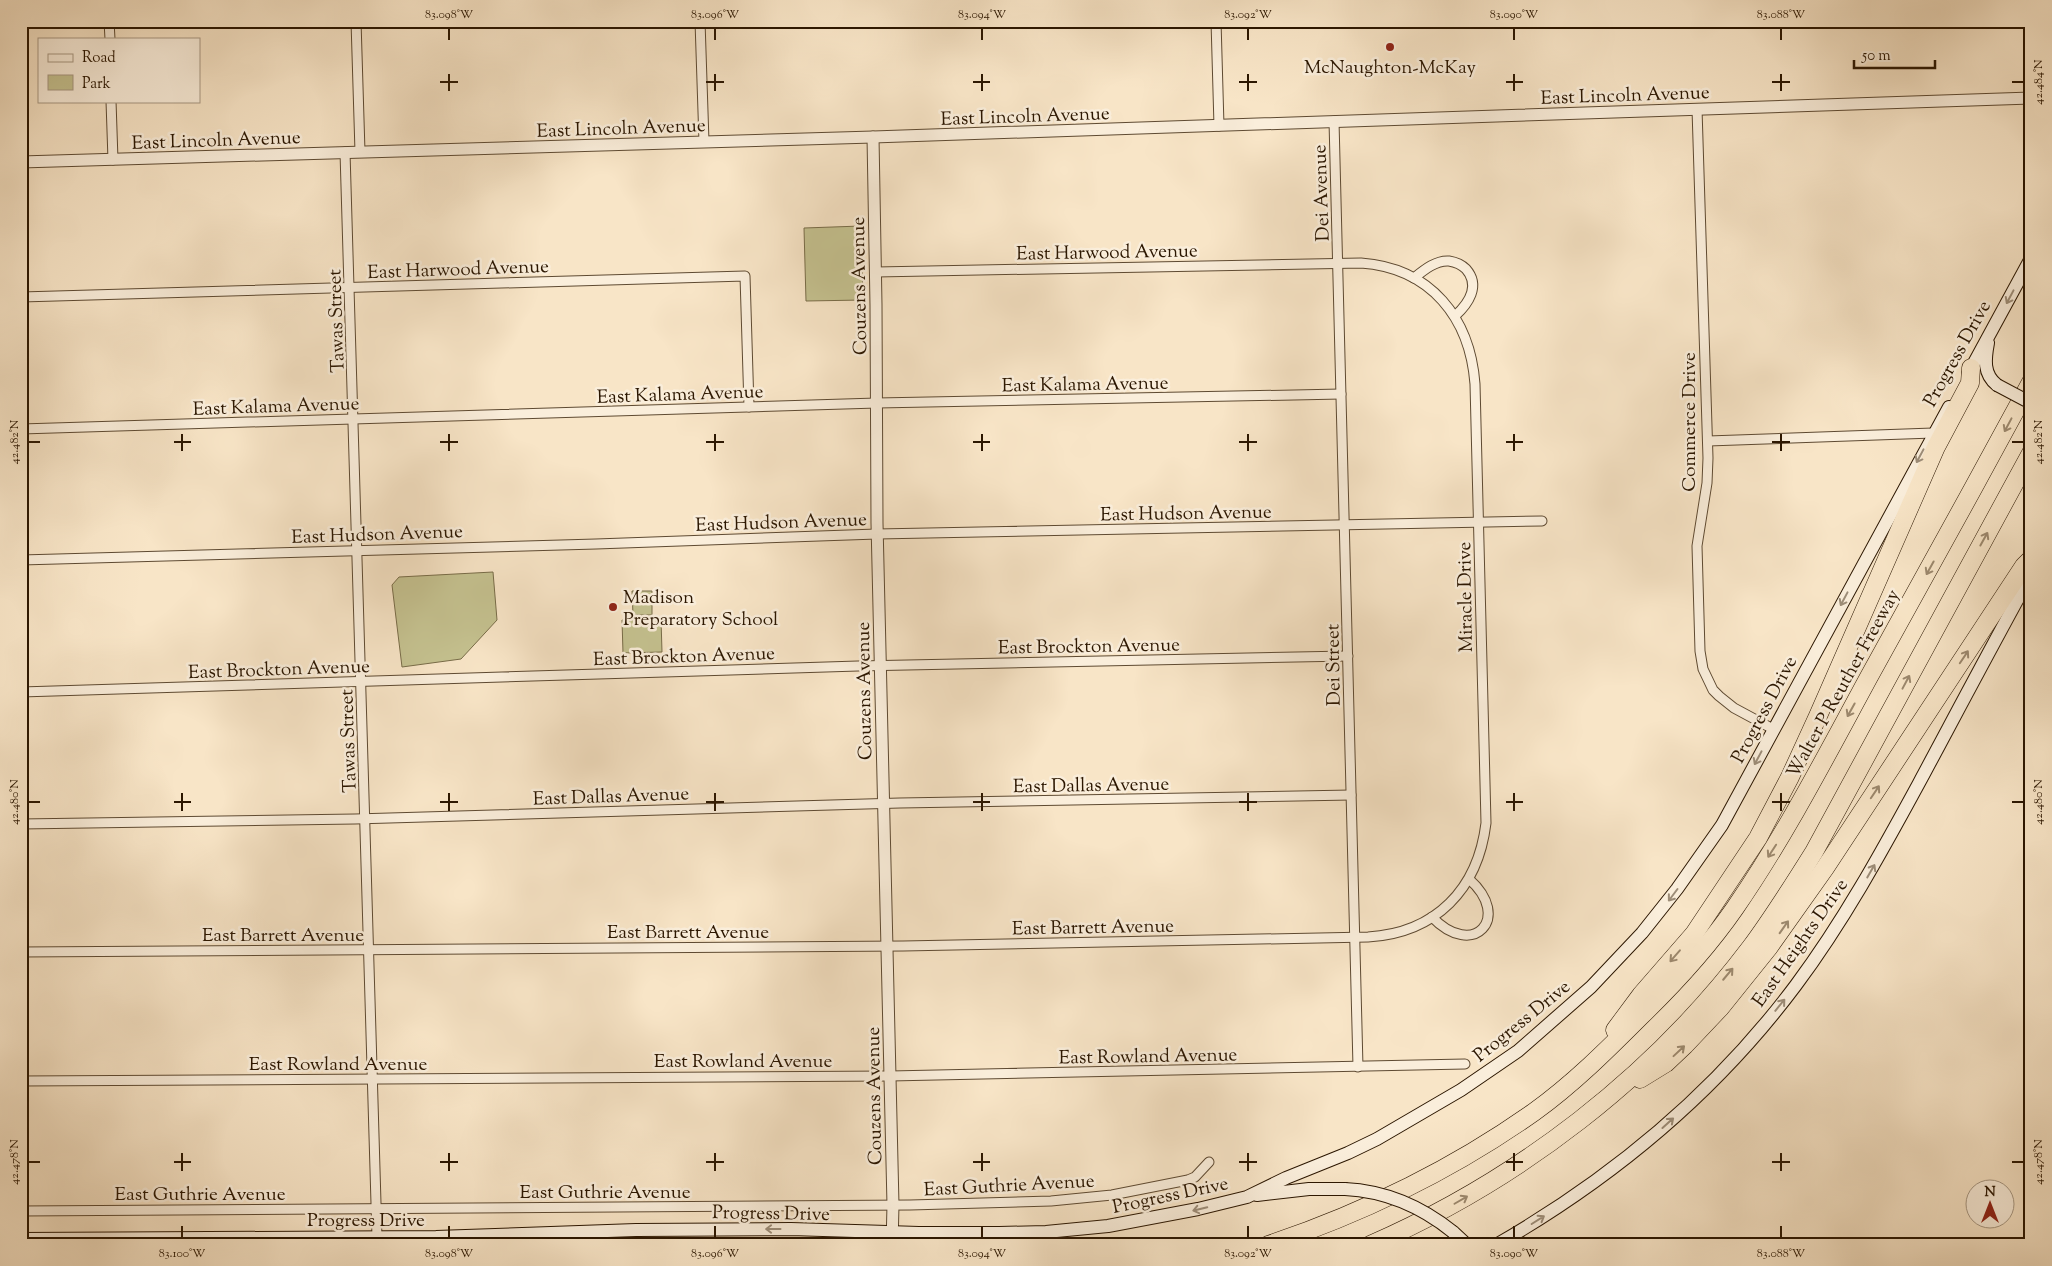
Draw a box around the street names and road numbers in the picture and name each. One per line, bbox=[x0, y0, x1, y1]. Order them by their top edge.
street label: East Lincoln Avenue bbox=[1540, 80, 1710, 113]
street label: East Lincoln Avenue bbox=[940, 101, 1110, 134]
street label: East Lincoln Avenue bbox=[536, 113, 706, 146]
street label: East Lincoln Avenue bbox=[131, 125, 301, 158]
street label: Dei Avenue bbox=[1307, 144, 1338, 242]
street label: Couzens Avenue bbox=[846, 216, 875, 355]
street label: East Harwood Avenue bbox=[1016, 238, 1198, 269]
street label: East Harwood Avenue bbox=[367, 254, 549, 287]
street label: Tawas Street bbox=[322, 268, 353, 373]
street label: Progress Drive bbox=[1918, 296, 1999, 412]
street label: Commerce Drive bbox=[1677, 352, 1704, 492]
street label: East Kalama Avenue bbox=[1001, 371, 1169, 400]
street label: East Kalama Avenue bbox=[596, 379, 764, 412]
street label: East Kalama Avenue bbox=[192, 391, 360, 424]
street label: East Hudson Avenue bbox=[1100, 500, 1272, 529]
street label: East Hudson Avenue bbox=[695, 507, 867, 540]
street label: East Hudson Avenue bbox=[291, 519, 463, 552]
street label: Miracle Drive bbox=[1452, 541, 1481, 652]
street label: Walter P Reuther Freeway bbox=[1781, 584, 1908, 784]
street label: Couzens Avenue bbox=[851, 621, 880, 760]
street label: Dei Street bbox=[1320, 623, 1349, 706]
street label: East Brockton Avenue bbox=[998, 632, 1180, 663]
street label: East Brockton Avenue bbox=[593, 641, 776, 674]
street label: Progress Drive bbox=[1726, 652, 1805, 769]
street label: East Brockton Avenue bbox=[188, 654, 371, 687]
street label: Tawas Street bbox=[334, 688, 365, 793]
street label: East Dallas Avenue bbox=[1013, 772, 1170, 801]
street label: East Dallas Avenue bbox=[532, 781, 690, 814]
street label: East Heights Drive bbox=[1747, 874, 1856, 1013]
street label: East Barrett Avenue bbox=[1012, 914, 1175, 943]
street label: East Barrett Avenue bbox=[607, 920, 769, 947]
street label: East Barrett Avenue bbox=[202, 923, 364, 950]
street label: Progress Drive bbox=[1468, 974, 1577, 1070]
street label: Couzens Avenue bbox=[861, 1026, 890, 1165]
street label: East Rowland Avenue bbox=[1058, 1042, 1238, 1073]
street label: East Rowland Avenue bbox=[654, 1049, 832, 1076]
street label: East Rowland Avenue bbox=[249, 1052, 427, 1079]
street label: East Guthrie Avenue bbox=[923, 1169, 1095, 1204]
street label: Progress Drive bbox=[1110, 1171, 1231, 1222]
street label: East Guthrie Avenue bbox=[519, 1180, 691, 1207]
street label: East Guthrie Avenue bbox=[114, 1182, 286, 1209]
street label: Progress Drive bbox=[712, 1200, 830, 1229]
street label: Progress Drive bbox=[307, 1208, 425, 1235]

